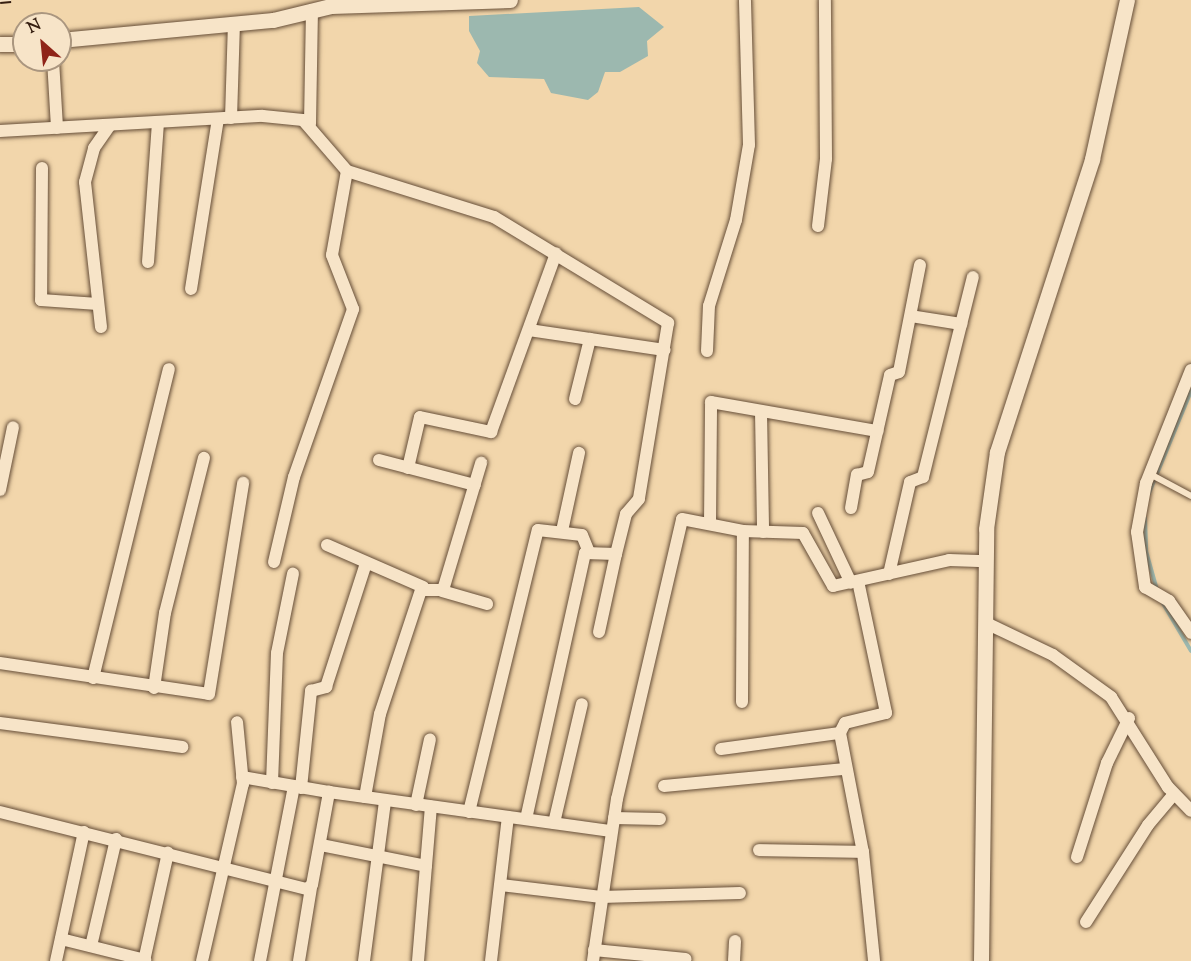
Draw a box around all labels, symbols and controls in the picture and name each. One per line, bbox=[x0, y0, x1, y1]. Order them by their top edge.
north arrow bbox=[12, 12, 72, 72]
text: N bbox=[24, 14, 45, 40]

